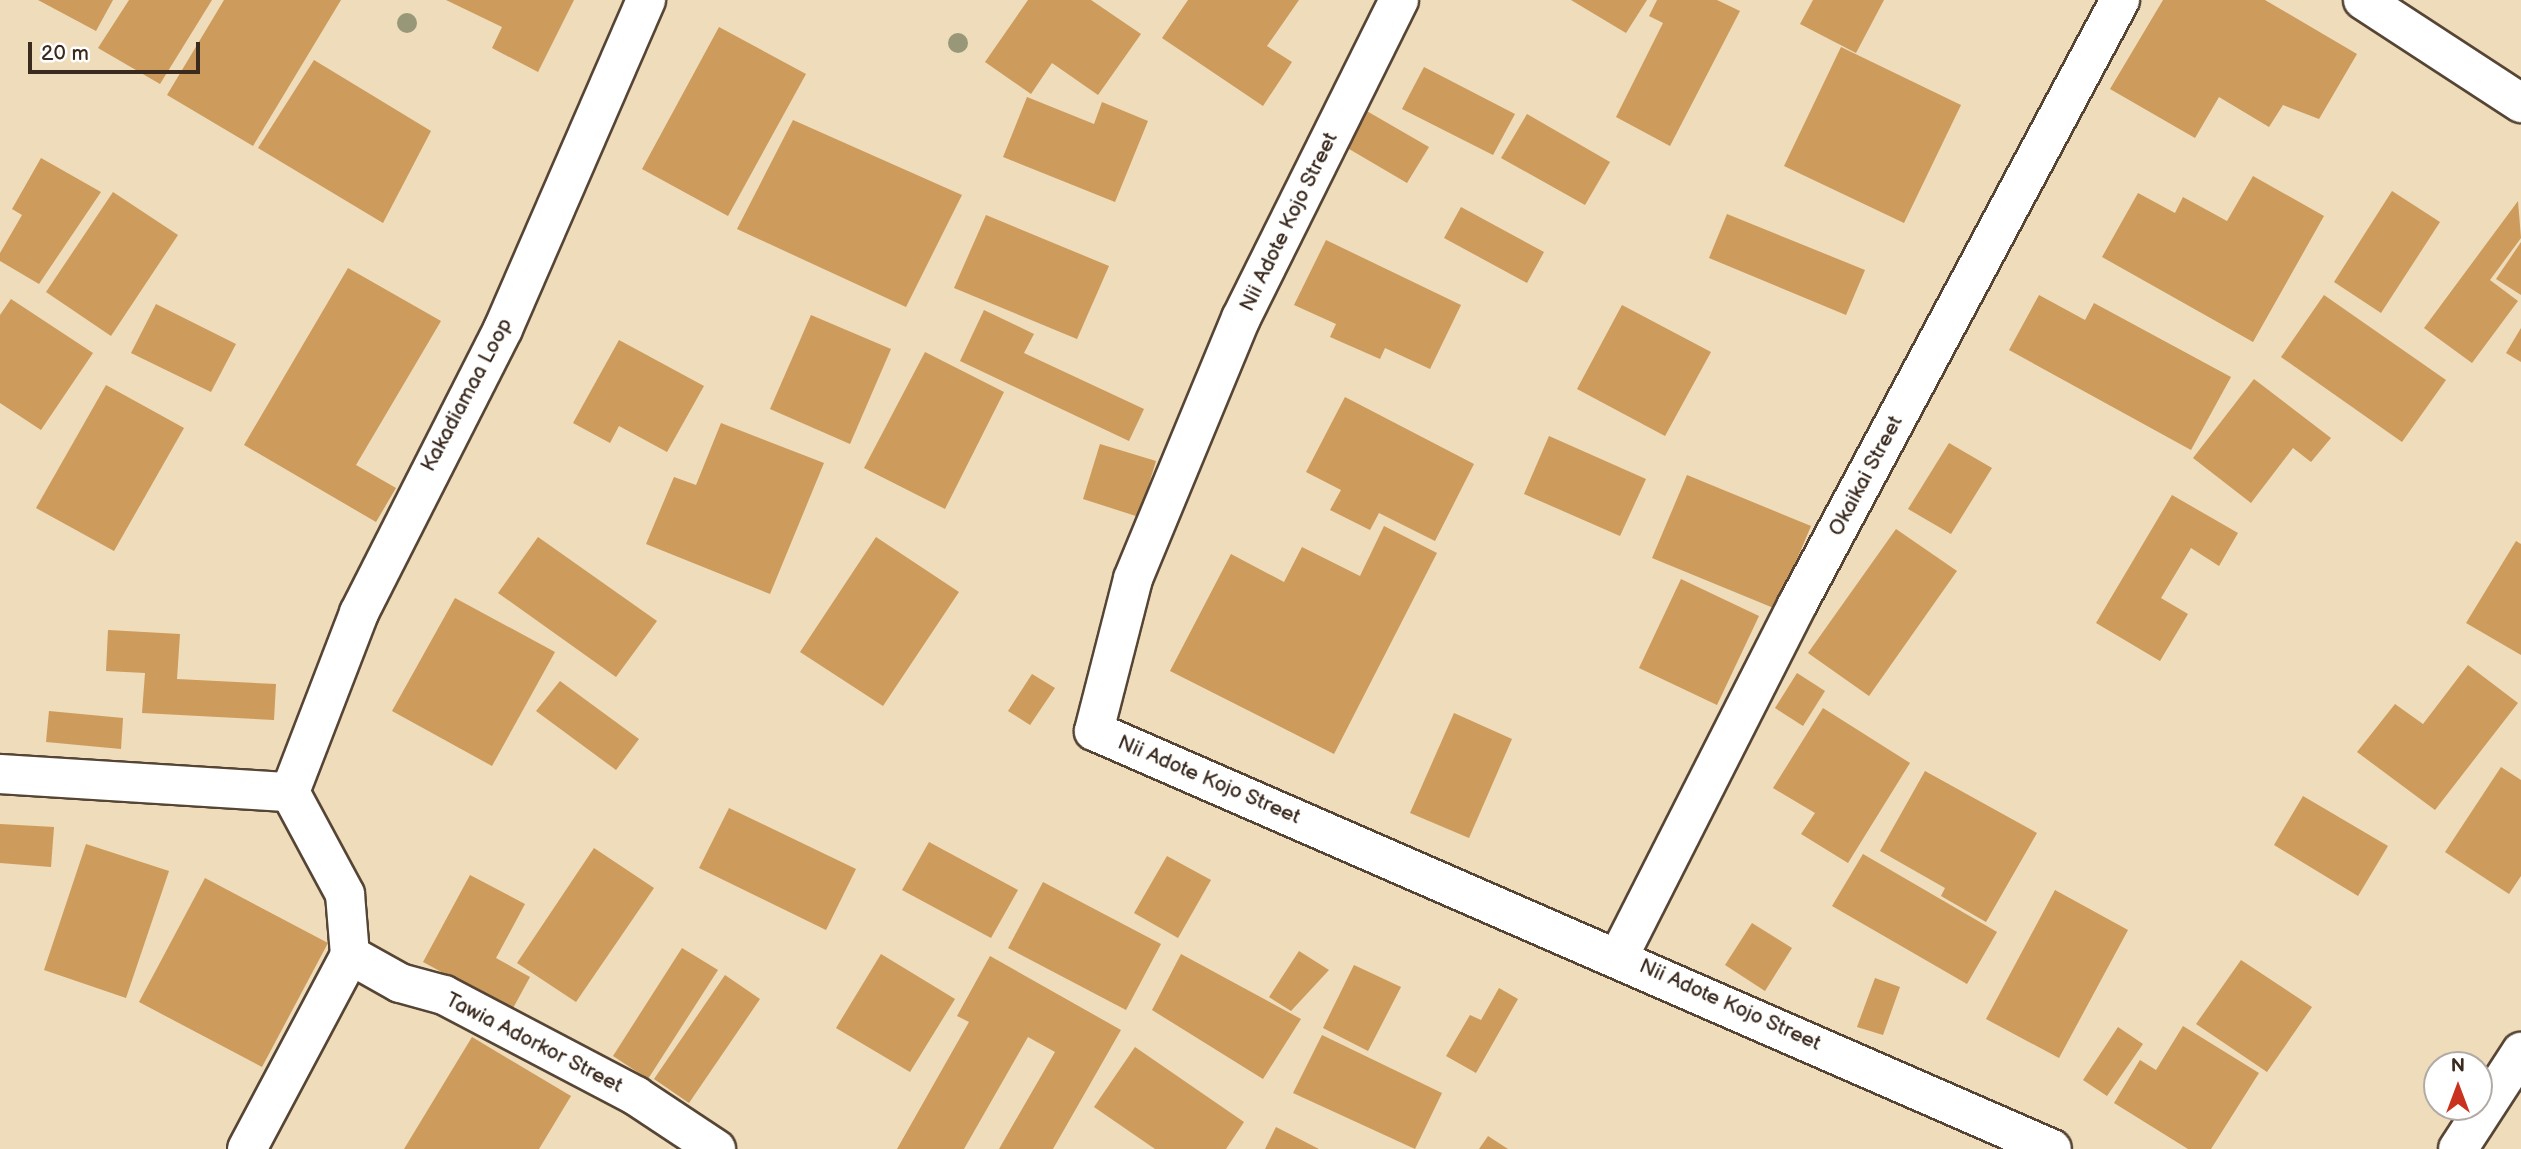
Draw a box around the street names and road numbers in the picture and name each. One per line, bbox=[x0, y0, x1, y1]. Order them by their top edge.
street label: Nii Adote Kojo Street bbox=[1235, 128, 1343, 316]
street label: Kakadiamaa Loop bbox=[416, 314, 518, 476]
street label: Okaikai Street bbox=[1824, 411, 1908, 541]
street label: Nii Adote Kojo Street bbox=[1114, 730, 1304, 830]
street label: Nii Adote Kojo Street bbox=[1635, 954, 1825, 1056]
street label: Tawia Adorkor Street bbox=[441, 987, 627, 1099]

